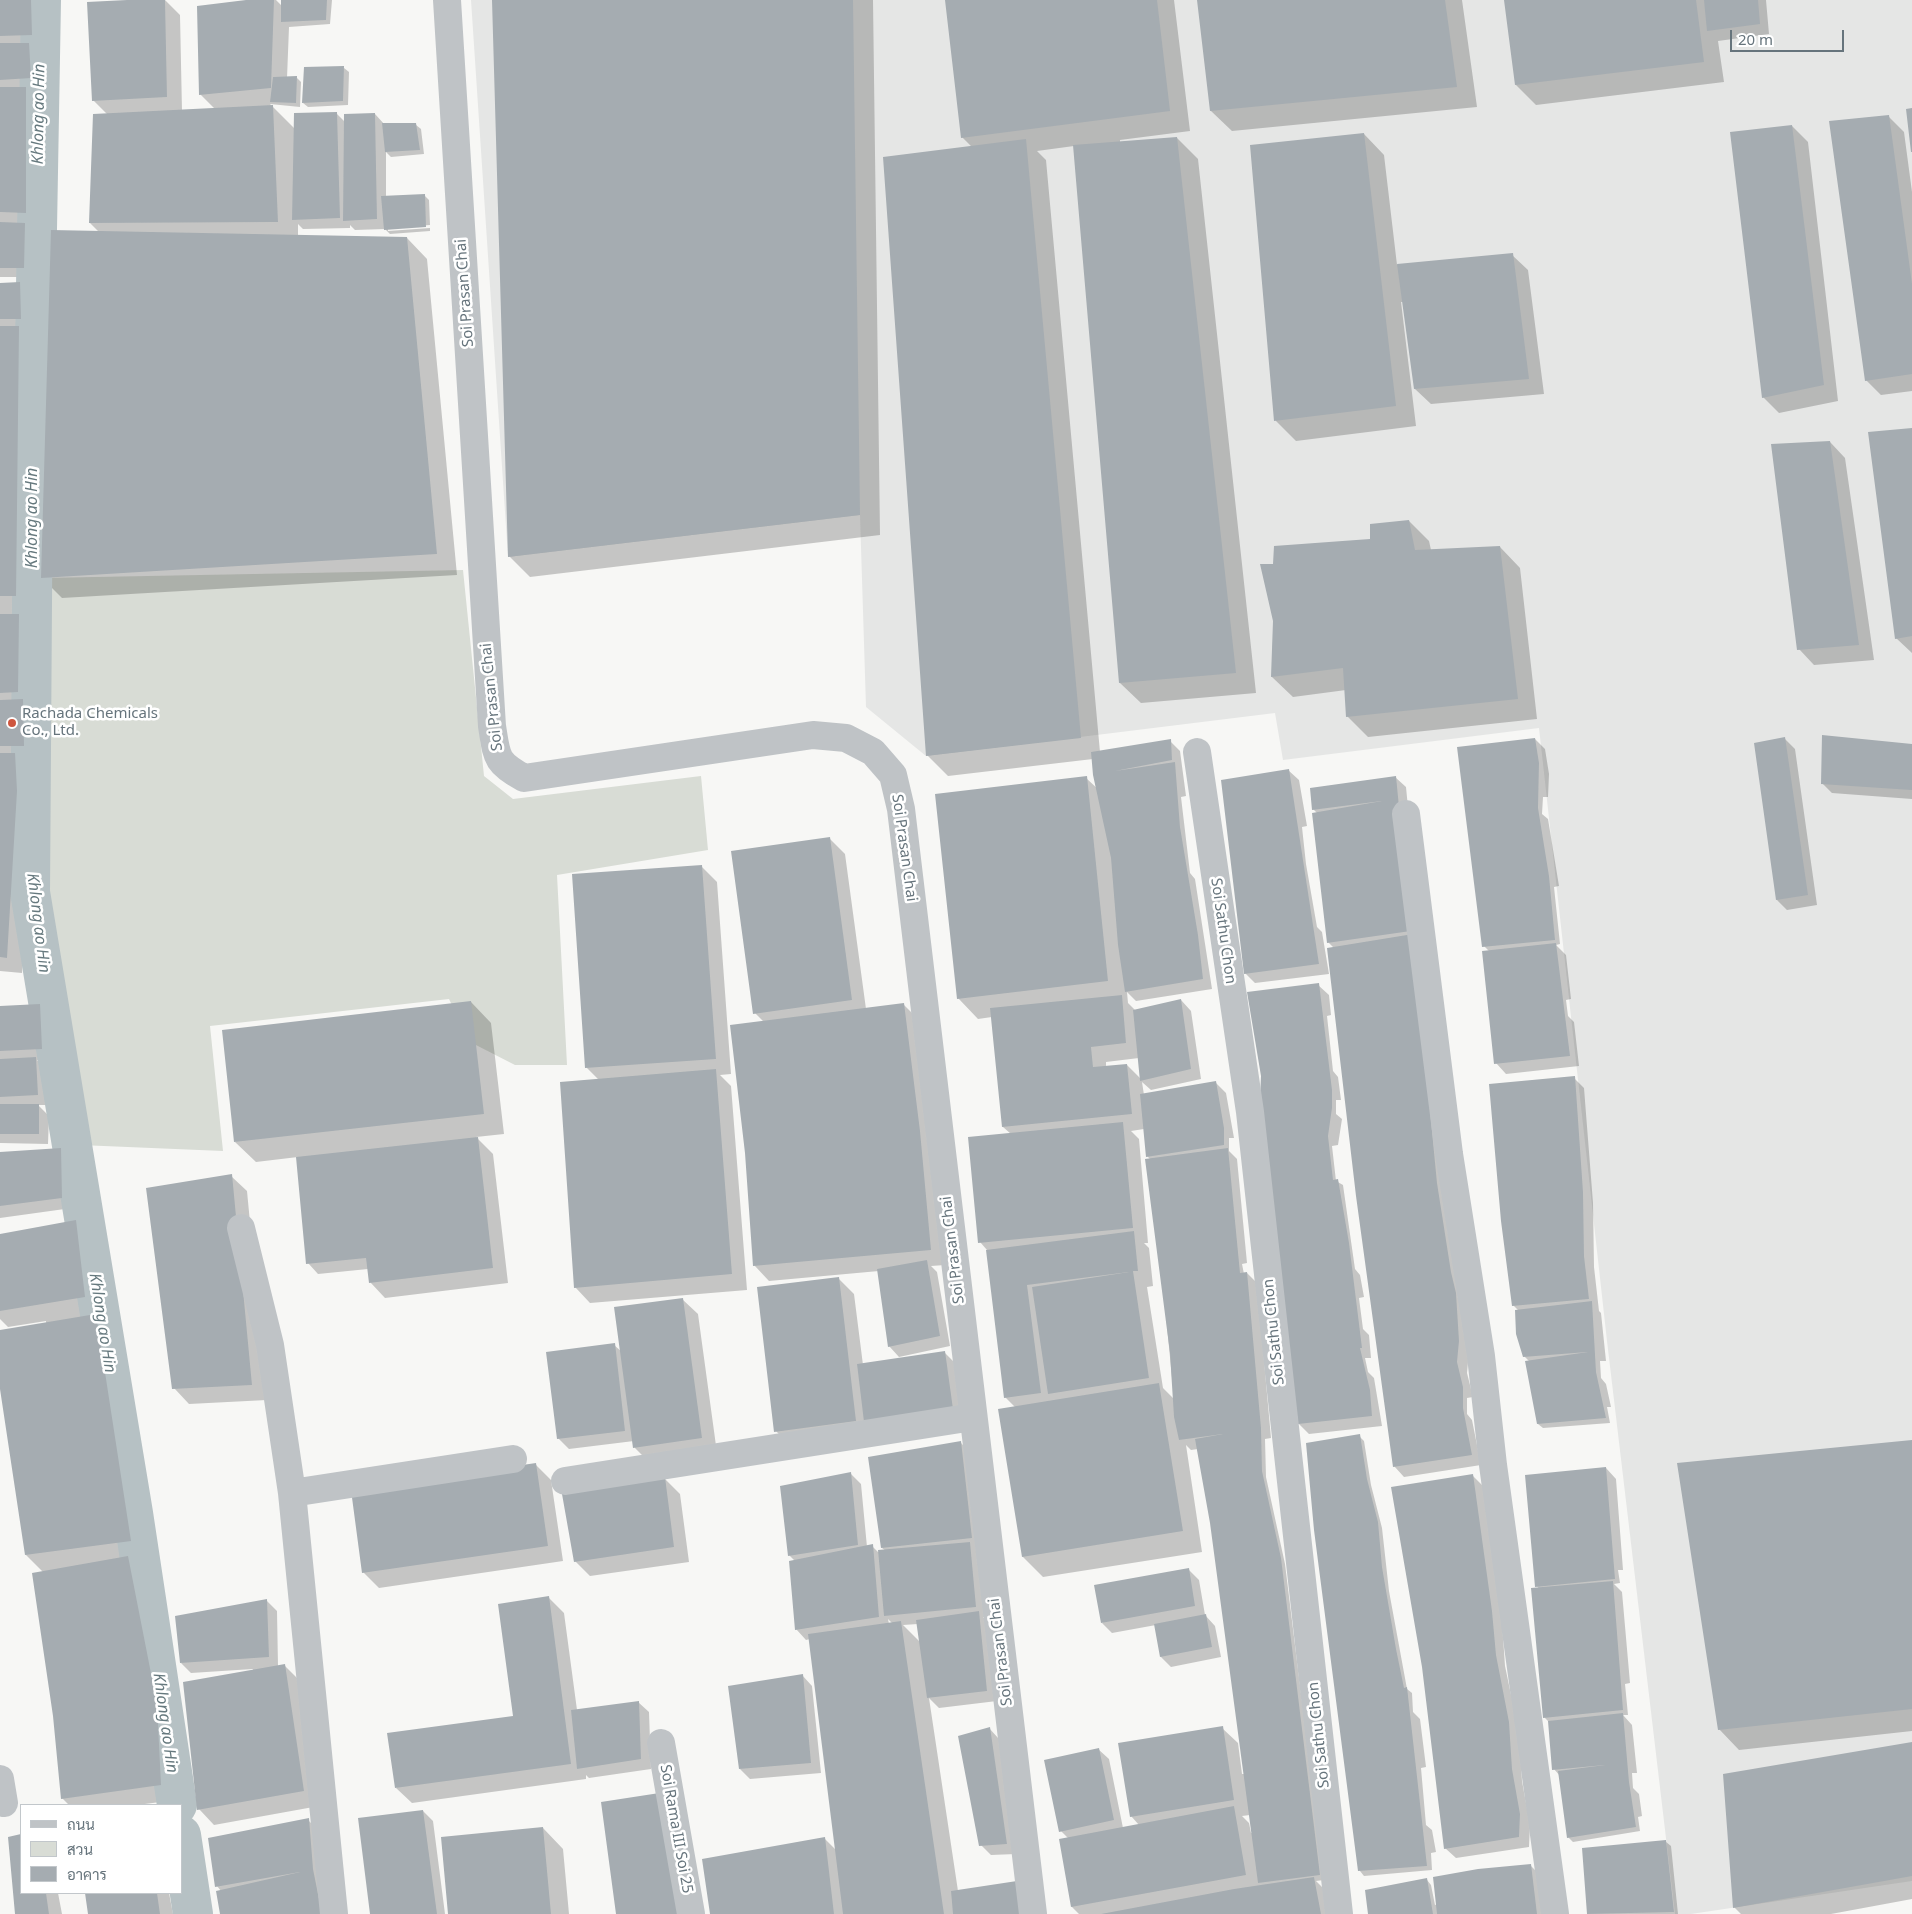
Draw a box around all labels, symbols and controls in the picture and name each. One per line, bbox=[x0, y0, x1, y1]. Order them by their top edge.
scale bar bbox=[1732, 20, 1846, 52]
text: 20 m bbox=[1738, 29, 1773, 49]
water label: Khlong ao Hin bbox=[29, 64, 49, 164]
street label: Soi Prasan Chai bbox=[452, 238, 478, 348]
water label: Khlong ao Hin bbox=[22, 468, 42, 568]
street label: Soi Prasan Chai bbox=[477, 642, 507, 752]
place label: Rachada Chemicals Co., Ltd. bbox=[22, 705, 158, 740]
marker: Rachada Chemicals Co., Ltd. bbox=[6, 717, 18, 729]
street label: Soi Prasan Chai bbox=[888, 793, 920, 903]
water label: Khlong ao Hin bbox=[22, 872, 54, 974]
street label: Soi Sathu Chon bbox=[1207, 877, 1239, 985]
street label: Soi Prasan Chai bbox=[937, 1195, 969, 1305]
water label: Khlong ao Hin bbox=[85, 1272, 119, 1374]
street label: Soi Sathu Chon bbox=[1259, 1278, 1289, 1386]
street label: Soi Prasan Chai bbox=[985, 1597, 1017, 1707]
water label: Khlong ao Hin bbox=[148, 1672, 182, 1774]
street label: Soi Sathu Chon bbox=[1304, 1681, 1334, 1789]
street label: Soi Rama III Soi 25 bbox=[656, 1763, 696, 1895]
legend bbox=[20, 1804, 182, 1894]
text: ถนน bbox=[67, 1814, 95, 1834]
text: สวน bbox=[67, 1839, 93, 1859]
text: อาคาร bbox=[67, 1864, 107, 1884]

